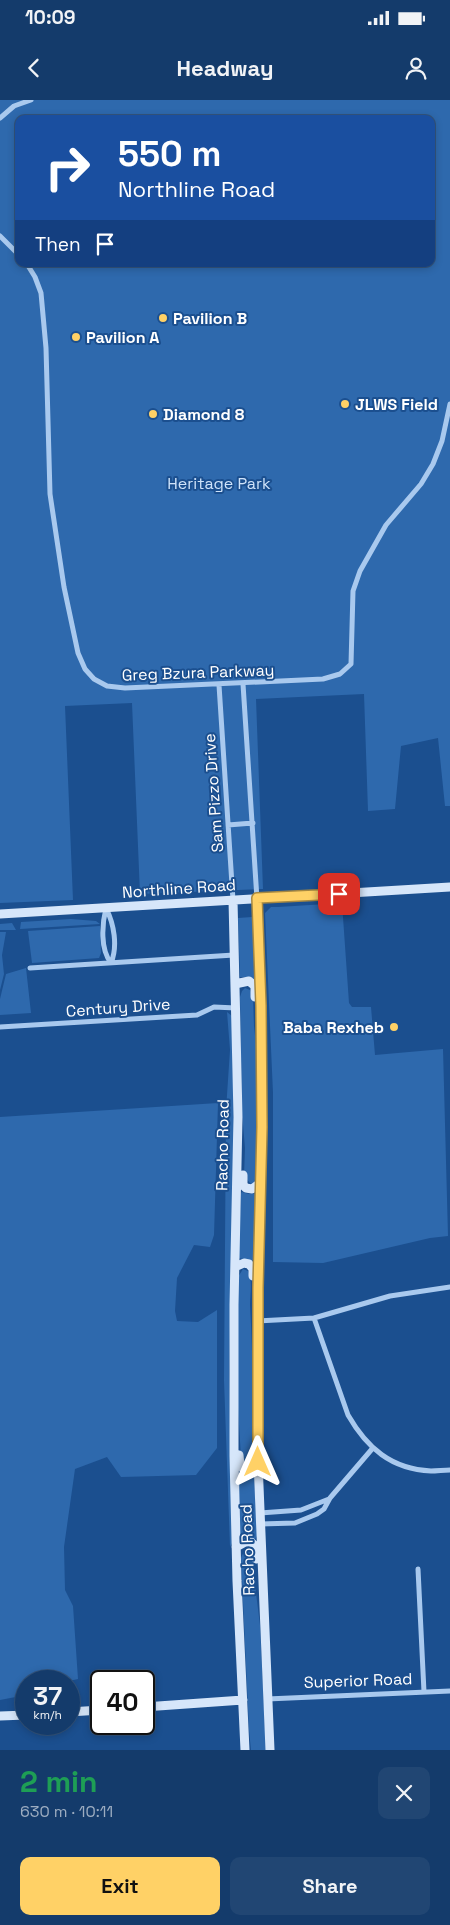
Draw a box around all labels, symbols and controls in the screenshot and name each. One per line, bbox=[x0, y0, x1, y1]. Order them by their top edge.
text: 10:09 bbox=[25, 5, 76, 30]
icon: back bbox=[20, 54, 48, 82]
text: Headway bbox=[177, 54, 273, 82]
icon: person bbox=[402, 54, 430, 82]
text: 550 m bbox=[118, 132, 221, 176]
icon: right bbox=[35, 135, 100, 200]
text: Northline Road bbox=[118, 175, 275, 203]
icon: arrive bbox=[91, 230, 119, 258]
text: Then bbox=[35, 232, 81, 257]
place label: Pavilion B bbox=[173, 308, 247, 329]
marker: Pavilion B bbox=[157, 312, 169, 324]
place label: Pavilion A bbox=[86, 327, 160, 348]
marker: Pavilion A bbox=[70, 331, 82, 343]
place label: JLWS Field bbox=[355, 394, 438, 415]
marker: JLWS Field bbox=[339, 398, 351, 410]
place label: Diamond 8 bbox=[163, 404, 245, 425]
marker: Diamond 8 bbox=[147, 408, 159, 420]
park label: Heritage Park bbox=[167, 473, 271, 494]
street label: Greg Bzura Parkway bbox=[121, 659, 275, 686]
street label: Sam Pizzo Drive bbox=[199, 733, 228, 853]
pin bbox=[318, 873, 360, 915]
street label: Northline Road bbox=[121, 874, 237, 903]
icon: arrive bbox=[325, 880, 353, 908]
street label: Century Drive bbox=[65, 993, 171, 1022]
place label: Baba Rexheb bbox=[283, 1017, 384, 1038]
marker: Baba Rexheb bbox=[388, 1021, 400, 1033]
street label: Racho Road bbox=[211, 1099, 234, 1191]
position arrow bbox=[231, 1435, 283, 1487]
street label: Racho Road bbox=[235, 1504, 260, 1596]
street label: Superior Road bbox=[303, 1668, 413, 1693]
speed limit sign: 40 bbox=[90, 1670, 155, 1735]
text: 37 bbox=[33, 1680, 62, 1712]
text: km/h bbox=[33, 1707, 62, 1723]
text: 2 min bbox=[20, 1762, 98, 1801]
button: close bbox=[378, 1767, 430, 1819]
text: 630 m · 10:11 bbox=[20, 1801, 113, 1822]
button: Exit bbox=[20, 1857, 220, 1915]
button: Share bbox=[230, 1857, 430, 1915]

